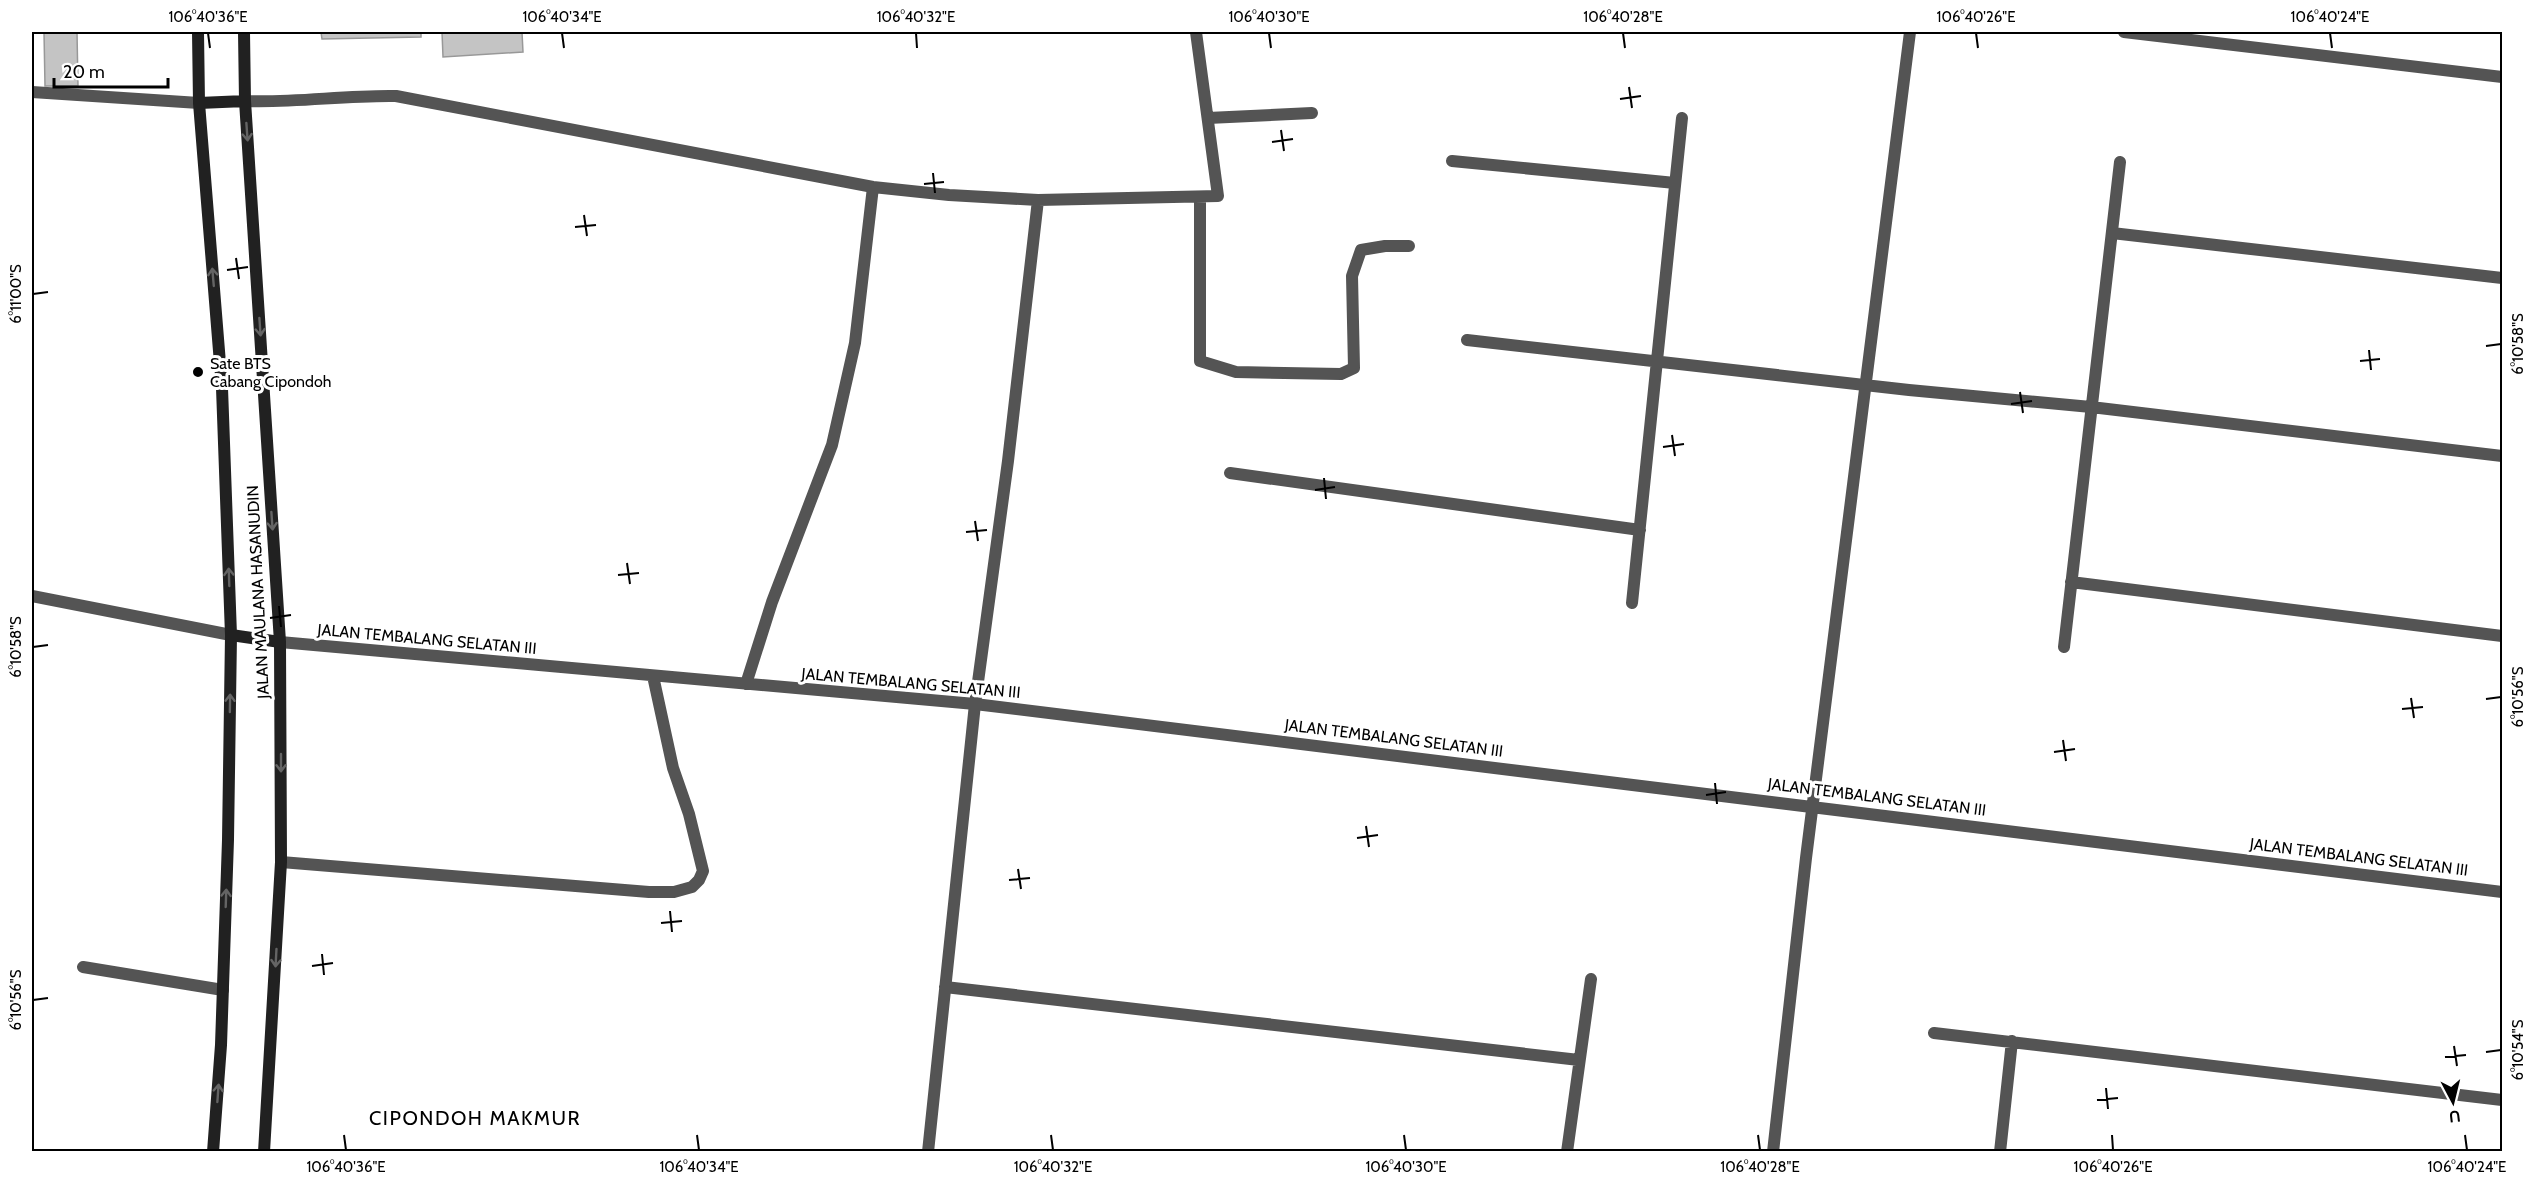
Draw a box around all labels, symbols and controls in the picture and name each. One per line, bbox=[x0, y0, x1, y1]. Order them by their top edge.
text: 106°40'36"E bbox=[168, 8, 248, 26]
text: 106°40'34"E bbox=[522, 8, 602, 26]
text: 106°40'32"E bbox=[877, 8, 955, 26]
text: 106°40'30"E bbox=[1228, 8, 1310, 26]
text: 106°40'28"E bbox=[1583, 8, 1663, 26]
text: 106°40'26"E bbox=[1937, 8, 2015, 26]
text: 106°40'24"E bbox=[2291, 8, 2369, 26]
scale bar bbox=[54, 51, 168, 89]
text: 20 m bbox=[63, 61, 105, 83]
one-way arrow bbox=[242, 121, 253, 141]
text: 6°11'00"S bbox=[7, 264, 25, 324]
one-way arrow bbox=[207, 268, 218, 288]
text: 6°10'58"S bbox=[2509, 313, 2527, 375]
one-way arrow bbox=[254, 316, 265, 336]
place label: Sate BTS Cabang Cipondoh bbox=[210, 354, 331, 391]
marker: Sate BTS Cabang Cipondoh bbox=[191, 365, 205, 379]
street label: JALAN MAULANA HASANUDIN bbox=[243, 485, 273, 700]
one-way arrow bbox=[267, 511, 278, 531]
one-way arrow bbox=[223, 567, 234, 587]
text: 6°10'58"S bbox=[7, 616, 25, 678]
street label: JALAN TEMBALANG SELATAN III bbox=[316, 620, 537, 658]
street label: JALAN TEMBALANG SELATAN III bbox=[800, 664, 1021, 702]
text: 6°10'56"S bbox=[2509, 666, 2527, 727]
one-way arrow bbox=[224, 694, 236, 714]
street label: JALAN TEMBALANG SELATAN III bbox=[1283, 715, 1504, 761]
one-way arrow bbox=[275, 753, 287, 773]
street label: JALAN TEMBALANG SELATAN III bbox=[1766, 774, 1987, 820]
street label: JALAN TEMBALANG SELATAN III bbox=[2248, 834, 2469, 880]
one-way arrow bbox=[220, 889, 231, 909]
one-way arrow bbox=[270, 948, 281, 968]
text: 6°10'56"S bbox=[7, 969, 25, 1030]
text: 6°10'54"S bbox=[2509, 1019, 2527, 1080]
north arrow bbox=[2423, 1072, 2483, 1132]
one-way arrow bbox=[212, 1084, 223, 1104]
district label: CIPONDOH MAKMUR bbox=[369, 1106, 581, 1130]
text: U bbox=[2448, 1106, 2462, 1127]
text: 106°40'36"E bbox=[306, 1158, 386, 1176]
text: 106°40'34"E bbox=[659, 1158, 739, 1176]
text: 106°40'32"E bbox=[1014, 1158, 1092, 1176]
text: 106°40'30"E bbox=[1365, 1158, 1447, 1176]
text: 106°40'28"E bbox=[1720, 1158, 1800, 1176]
text: 106°40'26"E bbox=[2074, 1158, 2152, 1176]
text: 106°40'24"E bbox=[2428, 1158, 2506, 1176]

